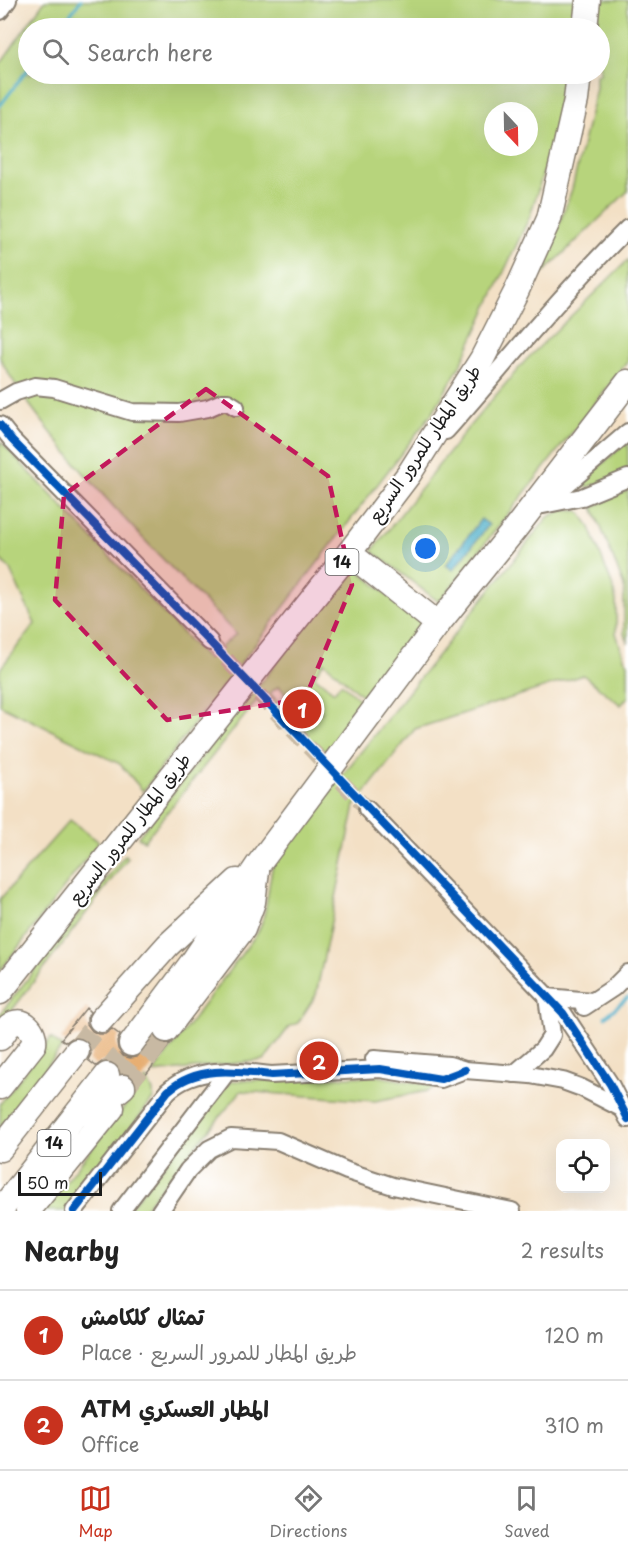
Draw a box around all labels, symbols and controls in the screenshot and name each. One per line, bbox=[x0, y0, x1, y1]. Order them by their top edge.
search box bbox=[18, 18, 610, 84]
icon: search bbox=[39, 35, 72, 68]
text: Search here bbox=[87, 35, 213, 68]
north arrow bbox=[484, 102, 538, 156]
street label: طريق المطار للمرور السريع bbox=[361, 359, 488, 528]
your location bbox=[411, 534, 440, 563]
road number: 14 bbox=[326, 549, 358, 575]
pin: 1 bbox=[282, 686, 322, 732]
street label: طريق المطار للمرور السريع bbox=[61, 747, 197, 910]
pin: 2 bbox=[300, 1038, 338, 1084]
road number: 14 bbox=[38, 1130, 70, 1156]
map controls bbox=[556, 1139, 610, 1193]
button: locate bbox=[556, 1139, 610, 1193]
scale bar bbox=[18, 1169, 102, 1196]
text: 50 m bbox=[27, 1170, 68, 1194]
text: Nearby bbox=[24, 1231, 119, 1270]
text: 2 results bbox=[521, 1235, 604, 1265]
text: تمثال كلكامش bbox=[81, 1299, 204, 1332]
text: 1 bbox=[39, 1320, 48, 1350]
text: 120 m bbox=[545, 1320, 604, 1350]
text: Place · طريق المطار للمرور السريع bbox=[81, 1337, 357, 1367]
text: ATM المطار العسكري bbox=[81, 1391, 269, 1424]
text: 2 bbox=[36, 1410, 51, 1440]
text: 310 m bbox=[544, 1410, 604, 1440]
text: Office bbox=[81, 1429, 139, 1459]
tab: Map bbox=[78, 1482, 113, 1542]
tab: Directions bbox=[269, 1482, 347, 1542]
tab: Saved bbox=[504, 1482, 550, 1542]

